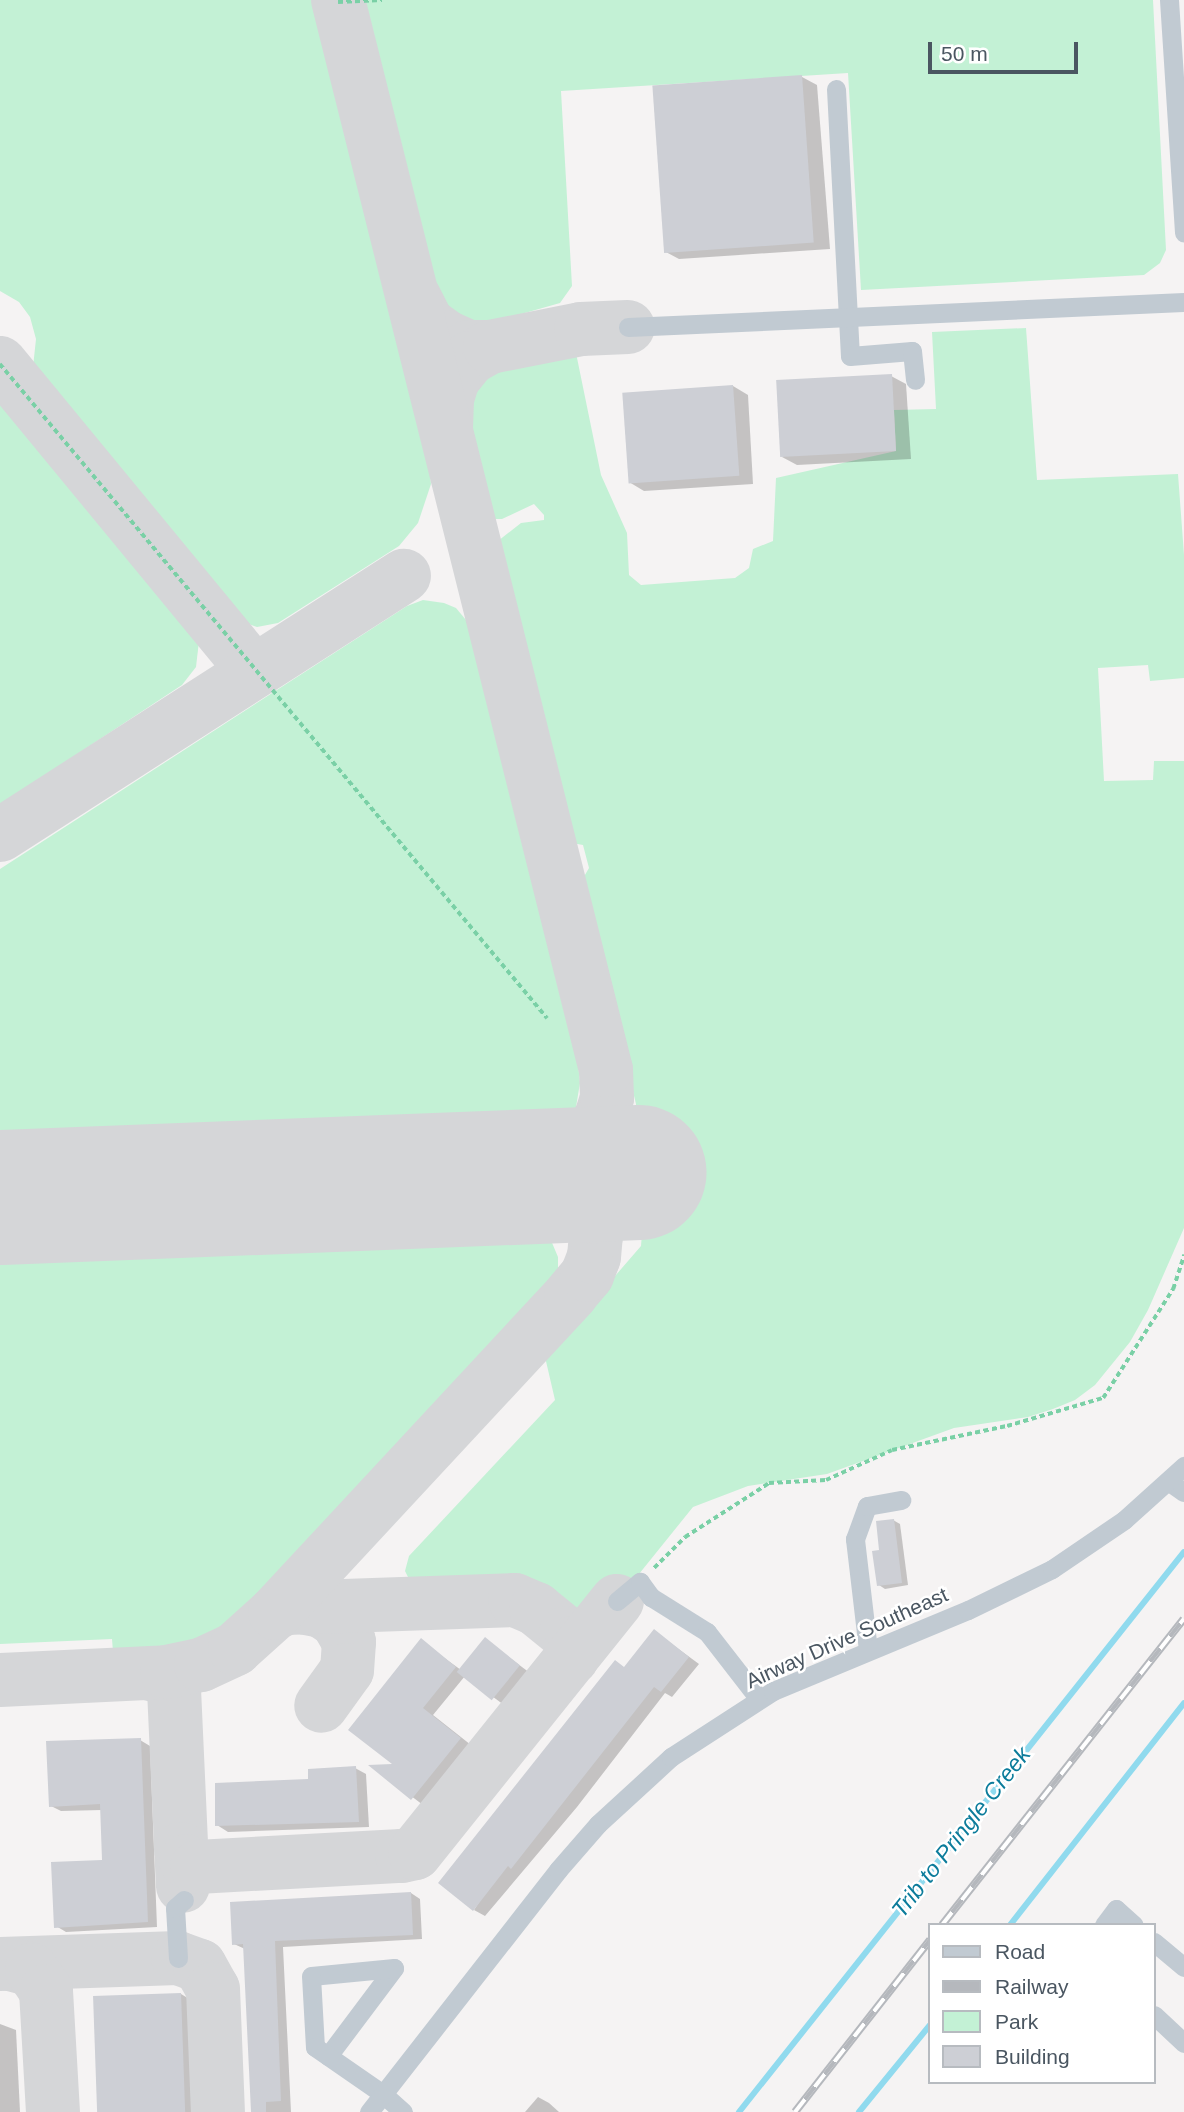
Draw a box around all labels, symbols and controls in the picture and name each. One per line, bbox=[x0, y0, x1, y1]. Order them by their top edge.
scale bar bbox=[932, 28, 1082, 72]
text: 50 m bbox=[941, 42, 988, 65]
street label: Airway Drive Southeast bbox=[742, 1582, 952, 1694]
water label: Trib to Pringle Creek bbox=[886, 1741, 1036, 1923]
legend bbox=[928, 1923, 1156, 2084]
text: Road bbox=[995, 1940, 1045, 1963]
text: Railway bbox=[995, 1975, 1069, 1998]
text: Park bbox=[995, 2010, 1038, 2033]
text: Building bbox=[995, 2045, 1070, 2068]

